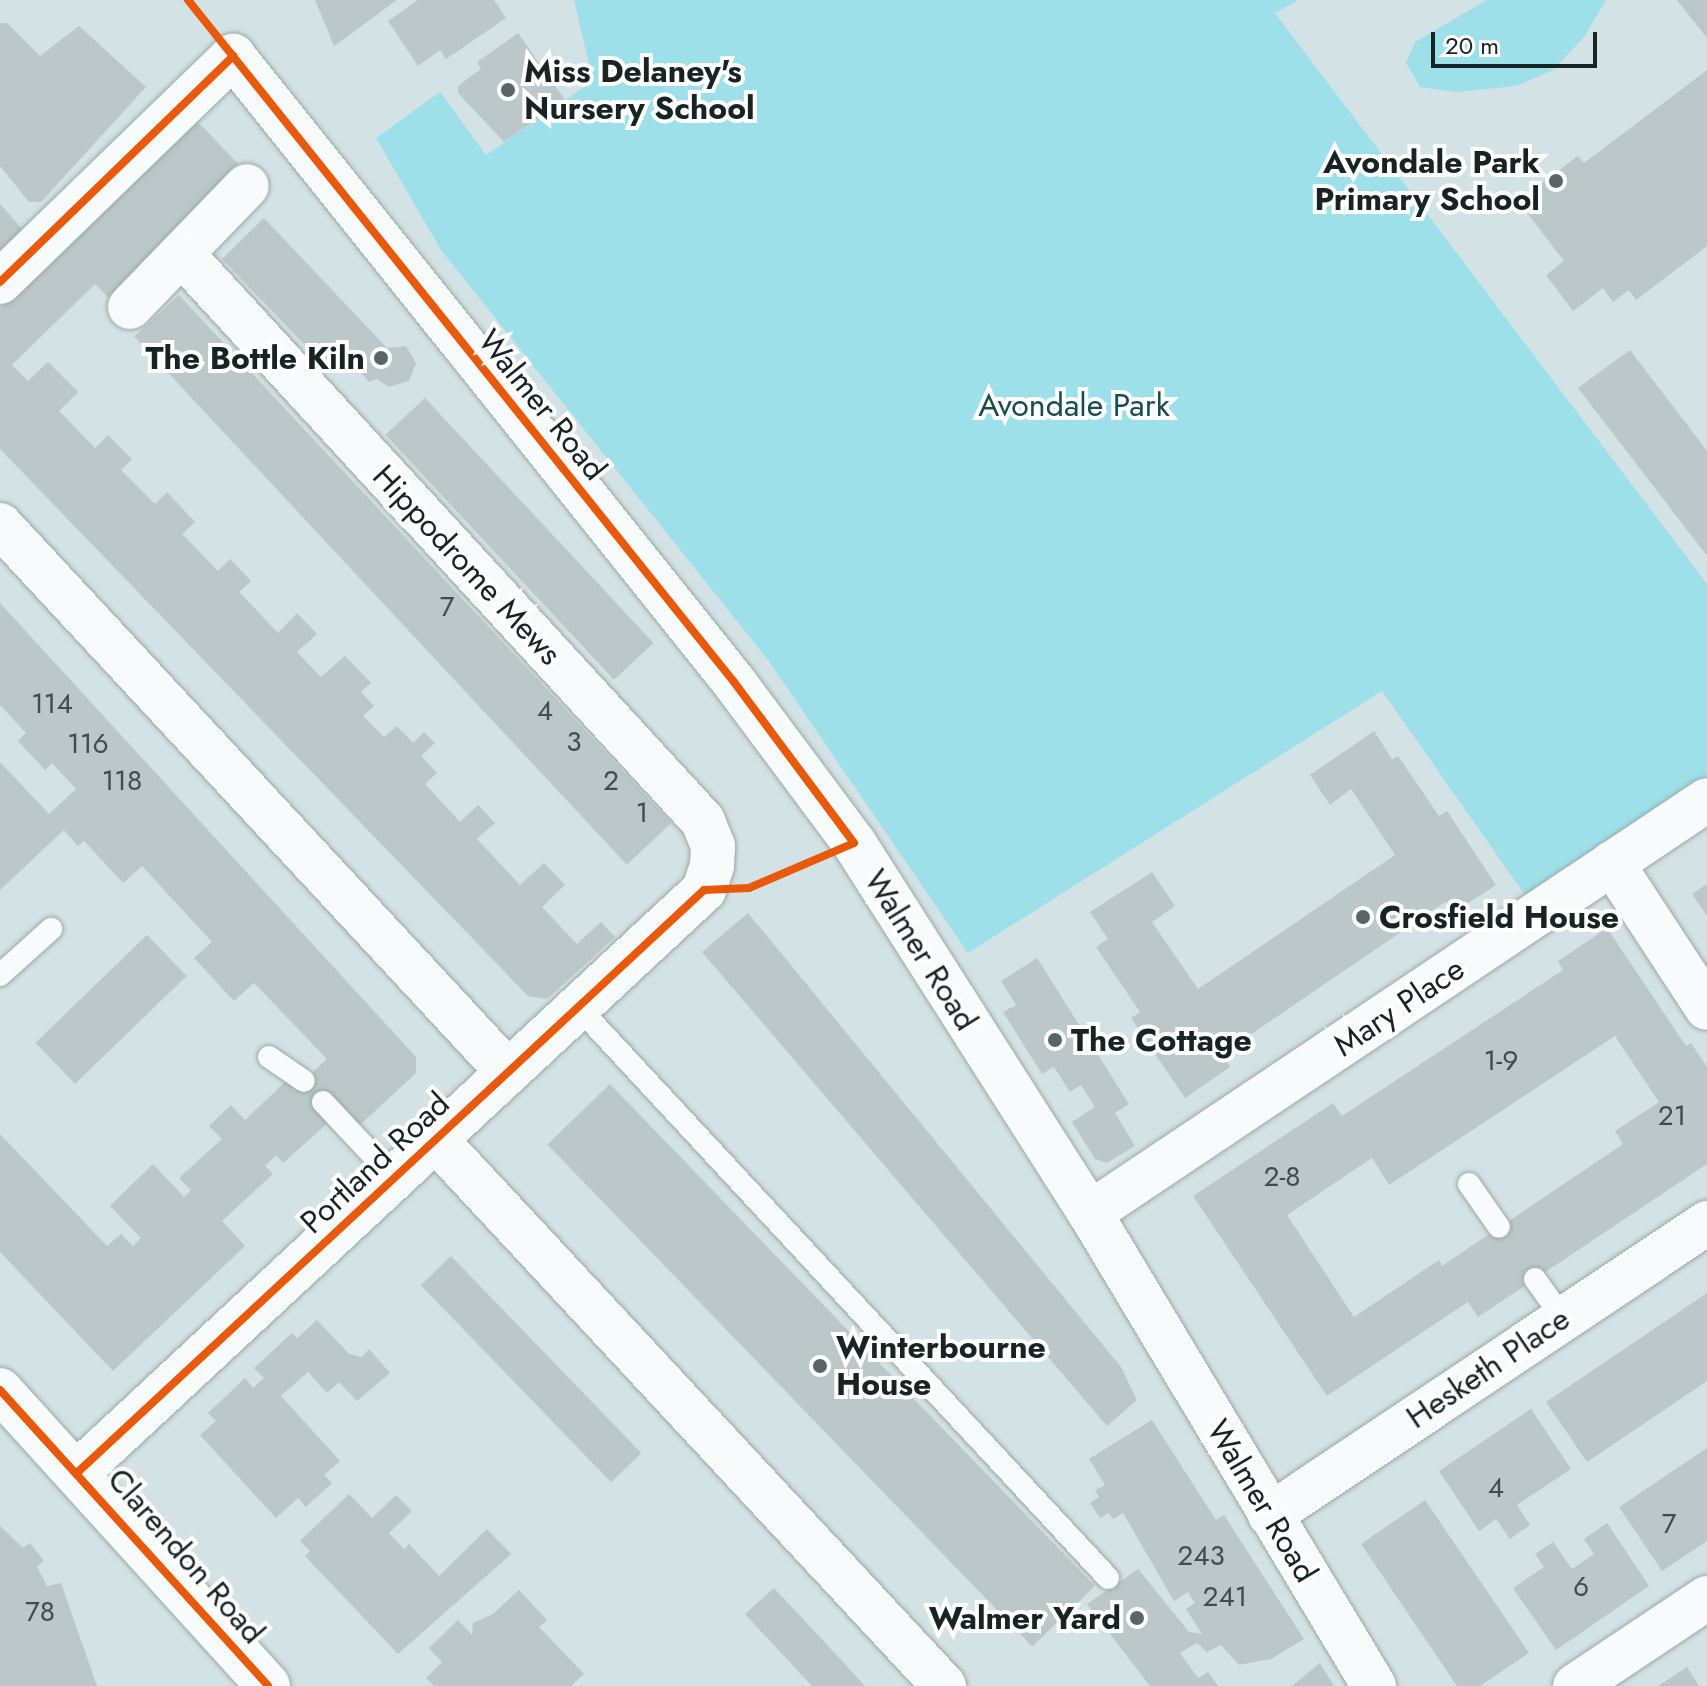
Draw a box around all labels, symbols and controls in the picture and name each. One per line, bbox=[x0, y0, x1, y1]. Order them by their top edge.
scale bar bbox=[1435, 16, 1601, 66]
text: 20 m bbox=[1445, 28, 1499, 63]
place label: Miss Delaney's Nursery School bbox=[524, 53, 755, 128]
marker: Miss Delaney's Nursery School bbox=[499, 81, 517, 99]
place label: Avondale Park Primary School bbox=[1314, 144, 1540, 219]
marker: Avondale Park Primary School bbox=[1547, 172, 1565, 190]
street label: Walmer Road bbox=[470, 322, 614, 488]
place label: The Bottle Kiln bbox=[146, 339, 365, 377]
marker: The Bottle Kiln bbox=[372, 349, 390, 367]
park label: Avondale Park bbox=[978, 386, 1170, 424]
street label: Hippodrome Mews bbox=[365, 457, 569, 673]
house number: 7 bbox=[440, 590, 454, 624]
house number: 114 bbox=[31, 687, 73, 721]
house number: 4 bbox=[537, 694, 553, 728]
house number: 3 bbox=[566, 725, 582, 759]
house number: 116 bbox=[67, 727, 109, 761]
house number: 118 bbox=[102, 764, 142, 798]
house number: 2 bbox=[603, 764, 619, 798]
house number: 1 bbox=[636, 796, 648, 830]
street label: Walmer Road bbox=[856, 863, 986, 1037]
place label: Crosfield House bbox=[1379, 898, 1619, 936]
marker: Crosfield House bbox=[1354, 908, 1372, 926]
street label: Mary Place bbox=[1327, 949, 1471, 1065]
place label: The Cottage bbox=[1071, 1021, 1252, 1059]
marker: The Cottage bbox=[1046, 1031, 1064, 1049]
house number: 1-9 bbox=[1484, 1044, 1518, 1078]
street label: Portland Road bbox=[293, 1084, 457, 1242]
house number: 21 bbox=[1658, 1099, 1686, 1133]
house number: 2-8 bbox=[1263, 1160, 1301, 1194]
street label: Hesketh Place bbox=[1399, 1299, 1577, 1437]
place label: Winterbourne House bbox=[836, 1329, 1046, 1404]
marker: Winterbourne House bbox=[811, 1357, 829, 1375]
street label: Walmer Road bbox=[1199, 1413, 1325, 1589]
street label: Clarendon Road bbox=[99, 1461, 273, 1651]
house number: 4 bbox=[1488, 1471, 1504, 1505]
house number: 7 bbox=[1662, 1507, 1676, 1541]
house number: 243 bbox=[1177, 1539, 1225, 1573]
house number: 6 bbox=[1573, 1570, 1589, 1604]
house number: 241 bbox=[1203, 1580, 1247, 1614]
house number: 78 bbox=[25, 1595, 55, 1629]
place label: Walmer Yard bbox=[929, 1599, 1121, 1637]
marker: Walmer Yard bbox=[1128, 1609, 1146, 1627]

